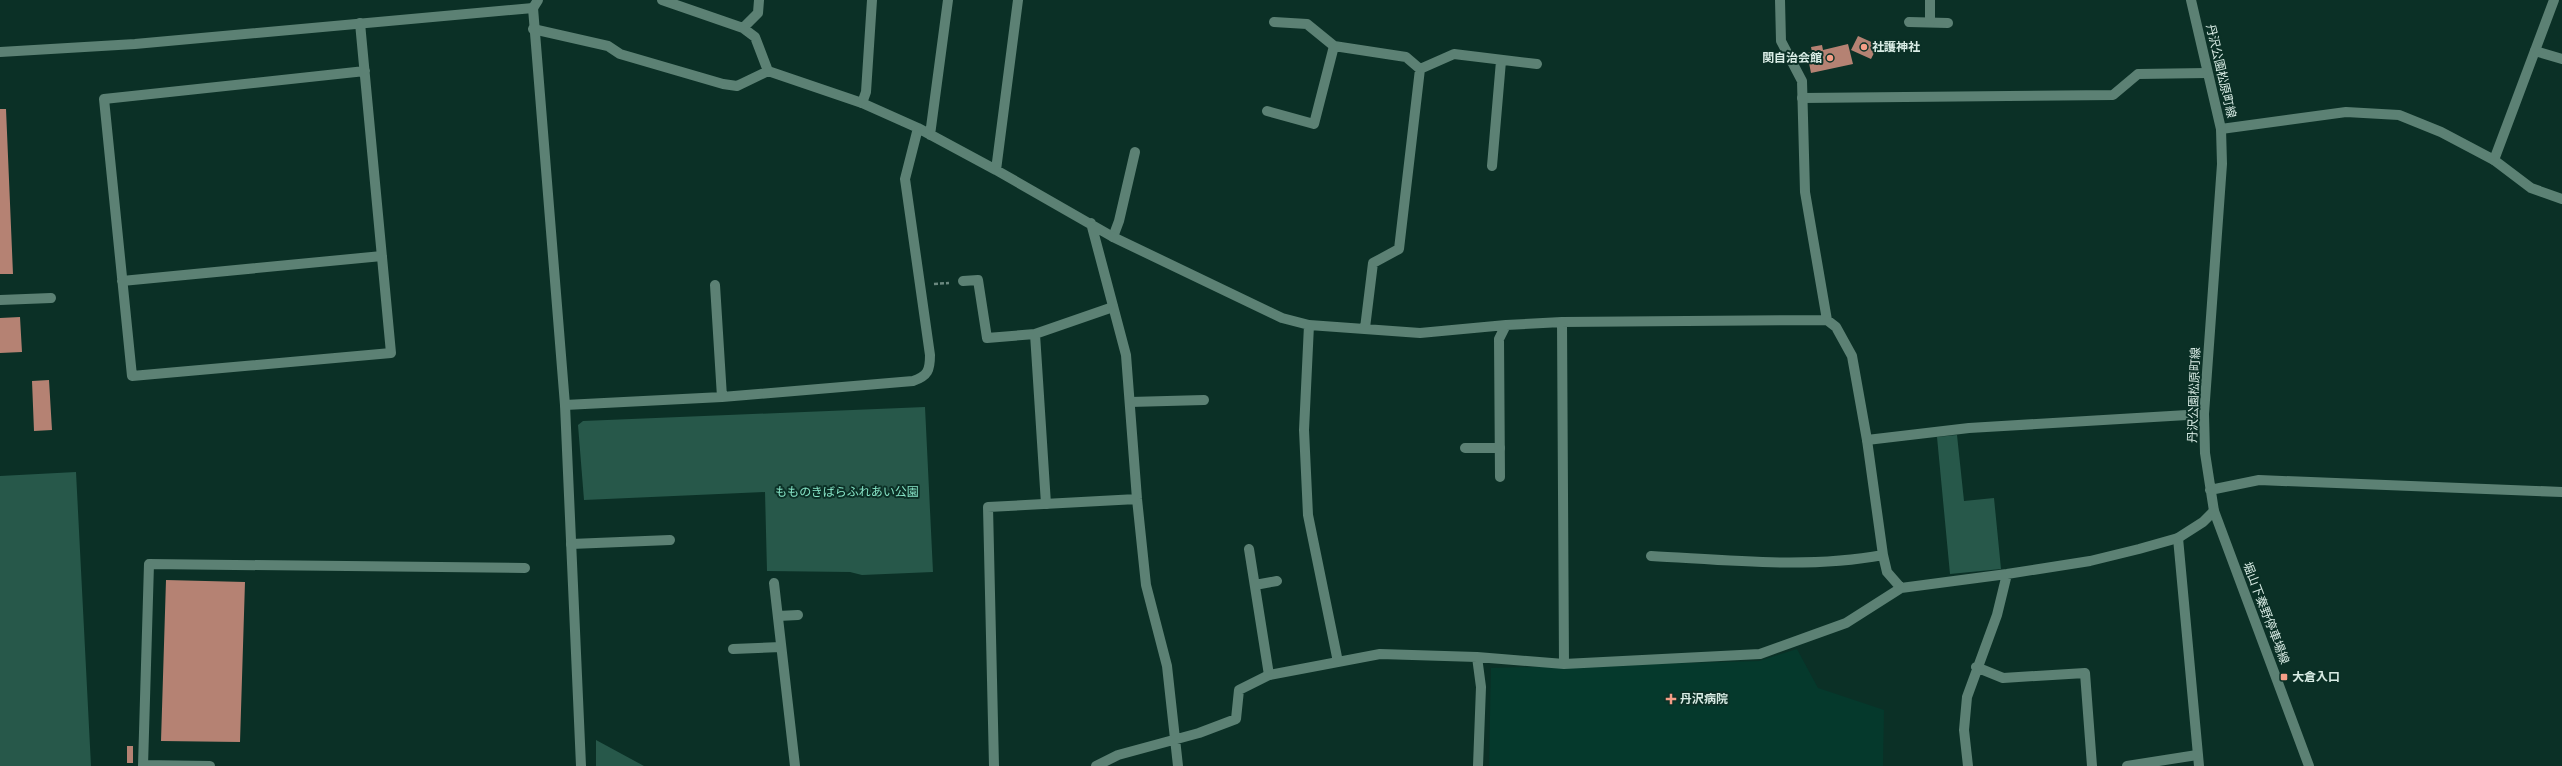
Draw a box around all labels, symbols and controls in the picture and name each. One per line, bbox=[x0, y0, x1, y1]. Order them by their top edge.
street label: 丹沢公園松原町線 bbox=[2203, 23, 2239, 119]
place label: 社護神社 bbox=[1872, 40, 1920, 54]
marker: 社護神社 bbox=[1859, 42, 1869, 52]
place label: 関自治会館 bbox=[1762, 51, 1822, 65]
marker: 関自治会館 bbox=[1825, 53, 1835, 63]
street label: 丹沢公園松原町線 bbox=[2185, 347, 2203, 443]
park label: もものきばらふれあい公園 bbox=[775, 485, 919, 499]
street label: 堀山下秦野停車場線 bbox=[2240, 560, 2292, 666]
place label: 大倉入口 bbox=[2292, 670, 2340, 684]
marker: 大倉入口 bbox=[2279, 672, 2289, 682]
place label: 丹沢病院 bbox=[1680, 692, 1728, 706]
marker: 丹沢病院 bbox=[1665, 693, 1677, 705]

